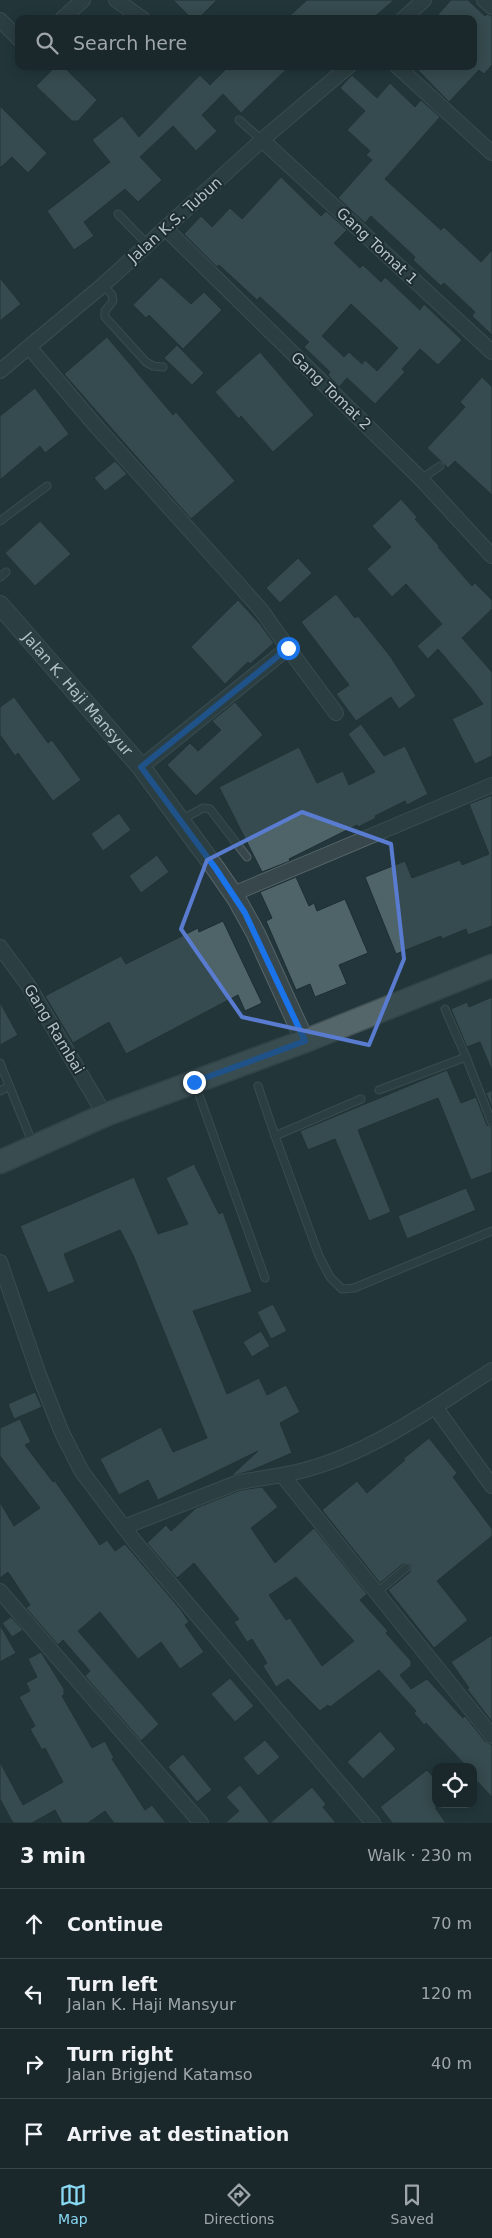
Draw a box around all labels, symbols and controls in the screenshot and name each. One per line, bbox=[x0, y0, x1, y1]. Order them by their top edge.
search box bbox=[15, 15, 477, 70]
icon: search bbox=[33, 29, 61, 57]
text: Search here bbox=[73, 32, 187, 54]
street label: Jalan K.S. Tubun bbox=[124, 173, 226, 267]
street label: Gang Tomat 1 bbox=[333, 204, 421, 288]
street label: Gang Tomat 2 bbox=[287, 348, 375, 434]
street label: Jalan K. Haji Mansyur bbox=[18, 628, 137, 760]
route start bbox=[277, 637, 300, 660]
street label: Gang Rambai bbox=[20, 981, 88, 1077]
route end bbox=[183, 1071, 206, 1094]
map controls bbox=[432, 1763, 477, 1808]
button: locate bbox=[432, 1763, 477, 1808]
text: 3 min bbox=[20, 1844, 86, 1868]
text: Walk · 230 m bbox=[367, 1846, 472, 1865]
icon: ahead bbox=[20, 1910, 48, 1938]
text: Continue bbox=[67, 1913, 163, 1935]
text: 70 m bbox=[431, 1914, 472, 1933]
text: Turn left bbox=[67, 1973, 158, 1995]
icon: left bbox=[20, 1980, 48, 2008]
text: 120 m bbox=[421, 1984, 472, 2003]
text: Jalan K. Haji Mansyur bbox=[67, 1995, 236, 2014]
text: Turn right bbox=[67, 2043, 173, 2065]
icon: right bbox=[20, 2050, 48, 2078]
text: 40 m bbox=[431, 2054, 472, 2073]
text: Jalan Brigjend Katamso bbox=[67, 2065, 253, 2084]
icon: arrive bbox=[20, 2120, 48, 2148]
text: Arrive at destination bbox=[67, 2123, 289, 2145]
tab: Map bbox=[58, 2181, 88, 2227]
tab: Directions bbox=[204, 2181, 274, 2227]
tab: Saved bbox=[391, 2181, 434, 2227]

